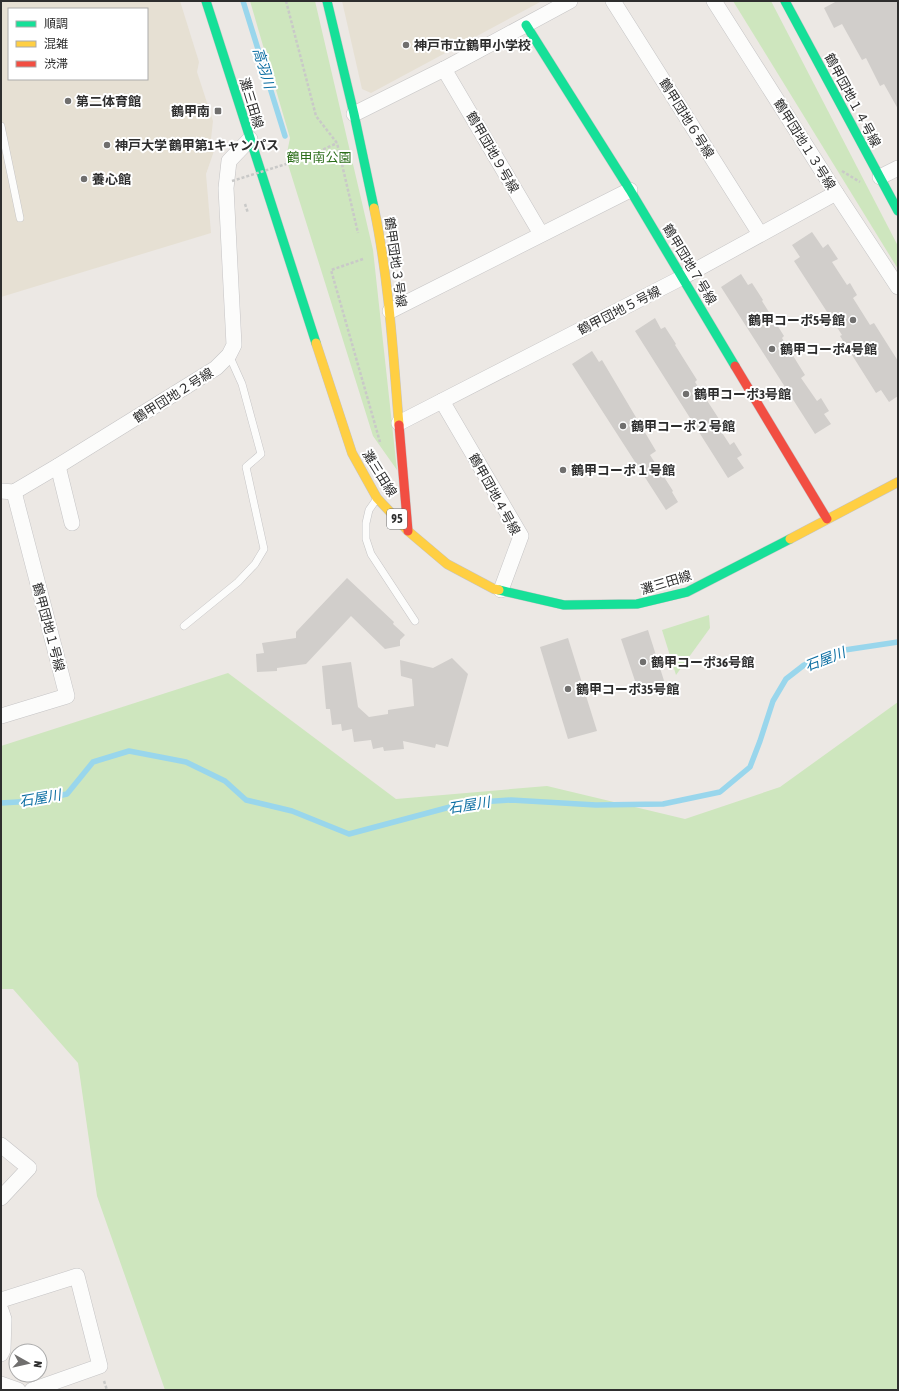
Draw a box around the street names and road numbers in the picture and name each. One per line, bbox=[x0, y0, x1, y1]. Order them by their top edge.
street label: 鶴甲団地１４号線 bbox=[822, 51, 884, 150]
street label: 灘三田線 bbox=[237, 76, 266, 130]
street label: 鶴甲団地６号線 bbox=[656, 76, 717, 161]
street label: 鶴甲団地１３号線 bbox=[771, 96, 838, 192]
street label: 鶴甲団地９号線 bbox=[463, 109, 522, 195]
street label: 鶴甲団地３号線 bbox=[382, 216, 409, 308]
street label: 鶴甲団地７号線 bbox=[660, 221, 719, 307]
street label: 鶴甲団地５号線 bbox=[575, 283, 663, 338]
street label: 鶴甲団地２号線 bbox=[131, 365, 216, 426]
street label: 灘三田線 bbox=[359, 447, 400, 499]
street label: 鶴甲団地４号線 bbox=[466, 451, 523, 538]
road number: 95 bbox=[387, 509, 407, 529]
street label: 灘三田線 bbox=[639, 568, 693, 597]
street label: 鶴甲団地１号線 bbox=[29, 581, 68, 673]

